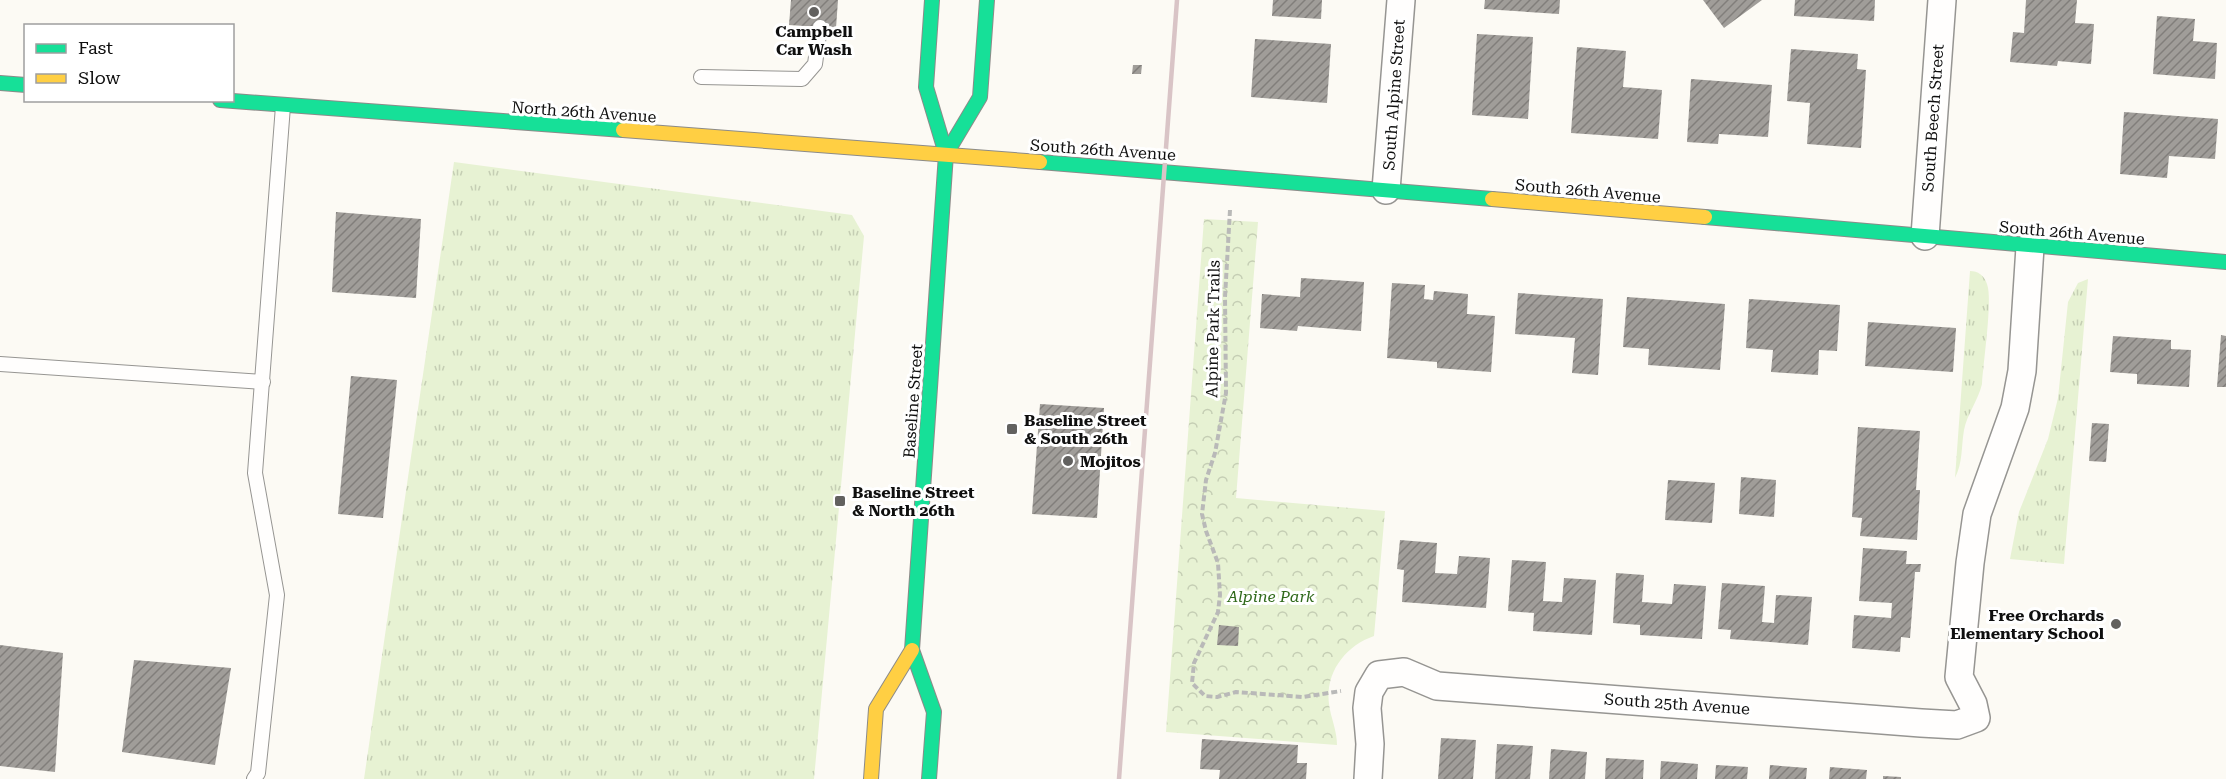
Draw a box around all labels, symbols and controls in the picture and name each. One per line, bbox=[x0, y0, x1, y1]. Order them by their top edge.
marker: Campbell Car Wash bbox=[807, 5, 821, 19]
street label: South Alpine Street bbox=[1379, 19, 1409, 171]
place label: Campbell Car Wash bbox=[775, 22, 853, 59]
legend bbox=[24, 24, 234, 102]
text: Fast bbox=[78, 37, 113, 58]
street label: South Beech Street bbox=[1918, 43, 1948, 193]
text: Slow bbox=[78, 67, 120, 88]
street label: North 26th Avenue bbox=[511, 97, 657, 127]
street label: South 26th Avenue bbox=[1030, 135, 1177, 165]
street label: South 26th Avenue bbox=[1514, 175, 1662, 207]
street label: South 26th Avenue bbox=[1998, 217, 2146, 249]
street label: Alpine Park Trails bbox=[1202, 260, 1224, 398]
street label: Baseline Street bbox=[900, 343, 926, 459]
place label: Baseline Street & South 26th bbox=[1024, 411, 1147, 448]
marker: Baseline Street & South 26th bbox=[1005, 422, 1019, 436]
place label: Mojitos bbox=[1080, 452, 1141, 471]
marker: Mojitos bbox=[1061, 454, 1075, 468]
place label: Baseline Street & North 26th bbox=[852, 483, 975, 520]
marker: Baseline Street & North 26th bbox=[833, 494, 847, 508]
park label: Alpine Park bbox=[1227, 587, 1315, 606]
place label: Free Orchards Elementary School bbox=[1950, 606, 2105, 643]
marker: Free Orchards Elementary School bbox=[2109, 617, 2123, 631]
street label: South 25th Avenue bbox=[1604, 689, 1751, 719]

